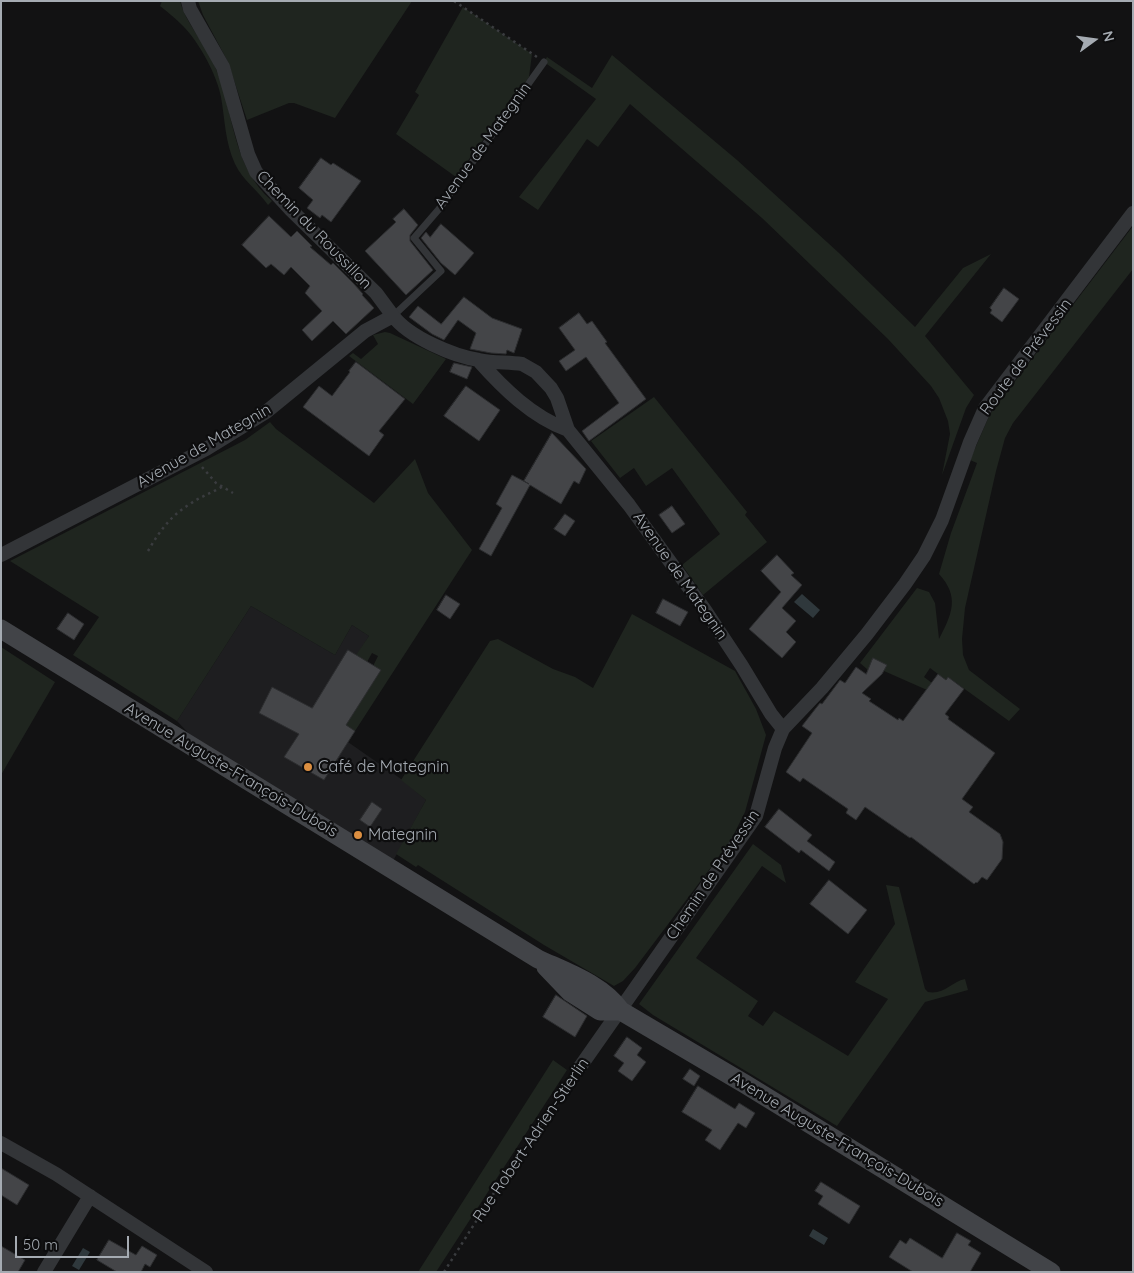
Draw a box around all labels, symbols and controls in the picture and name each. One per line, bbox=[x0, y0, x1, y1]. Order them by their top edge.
north arrow bbox=[1069, 15, 1119, 65]
text: N bbox=[1099, 29, 1119, 44]
street label: Avenue de Mategnin bbox=[431, 79, 535, 213]
street label: Chemin du Roussillon bbox=[252, 167, 376, 293]
street label: Route de Prévessin bbox=[976, 295, 1076, 419]
street label: Avenue de Mategnin bbox=[134, 400, 274, 492]
street label: Avenue de Mategnin bbox=[629, 509, 731, 643]
street label: Avenue Auguste-François-Dubois bbox=[121, 699, 341, 841]
place label: Café de Mategnin bbox=[318, 757, 449, 777]
marker: Café de Mategnin bbox=[302, 761, 314, 773]
street label: Chemin de Prévessin bbox=[662, 806, 764, 944]
place label: Mategnin bbox=[368, 825, 437, 845]
marker: Mategnin bbox=[352, 829, 364, 841]
street label: Rue Robert-Adrien-Stierlin bbox=[469, 1054, 593, 1226]
street label: Avenue Auguste-François-Dubois bbox=[727, 1069, 947, 1211]
scale bar bbox=[18, 1226, 131, 1258]
text: 50 m bbox=[23, 1235, 58, 1254]

